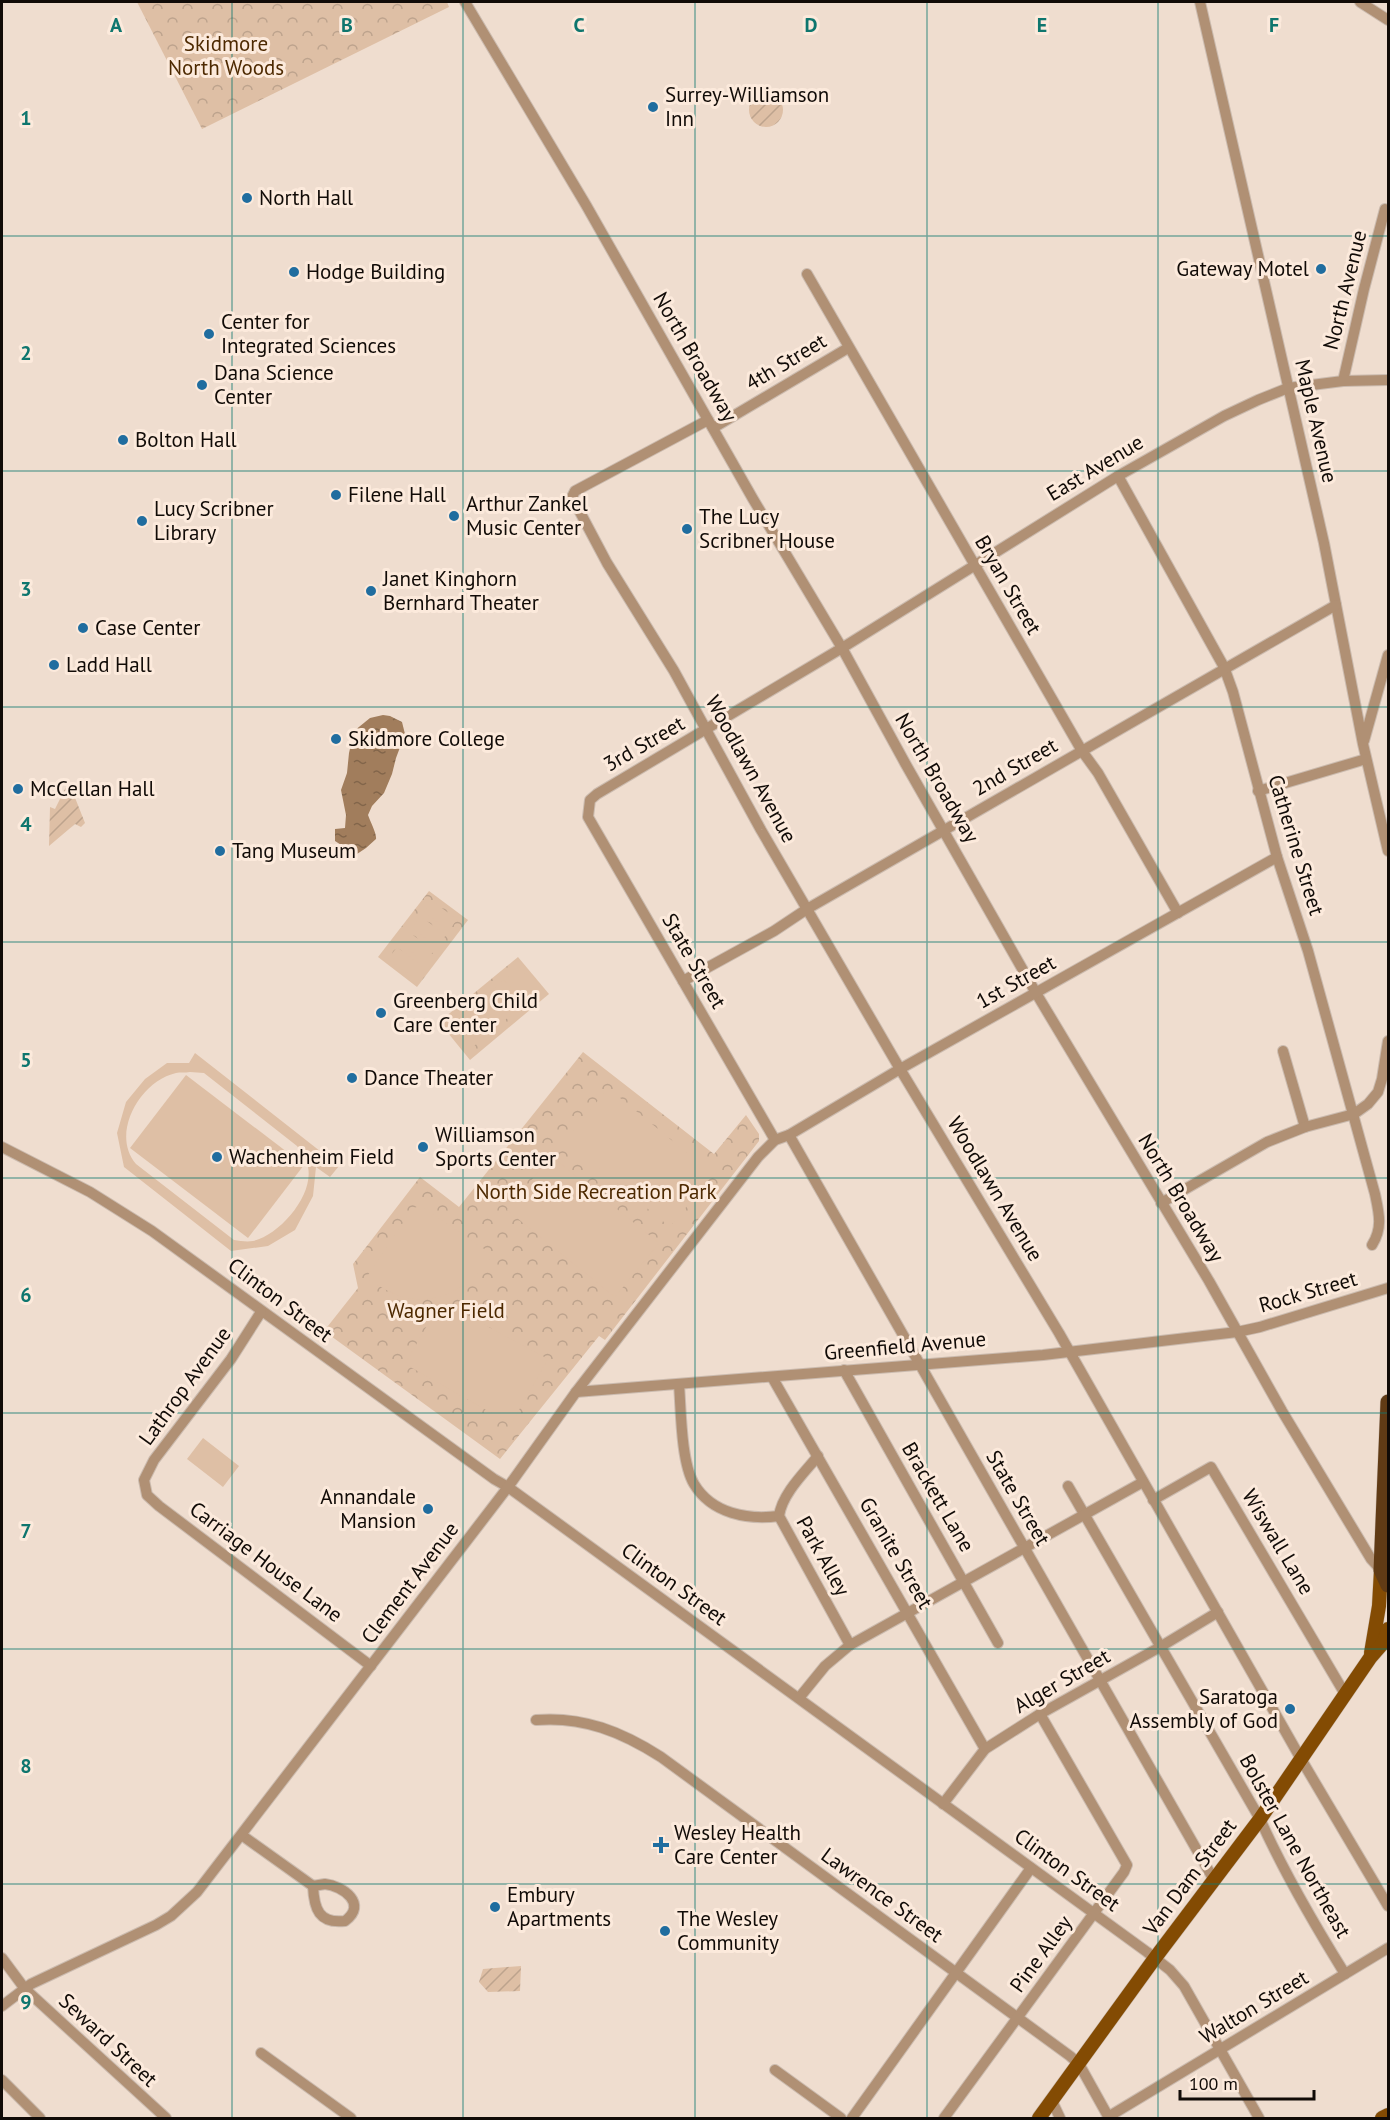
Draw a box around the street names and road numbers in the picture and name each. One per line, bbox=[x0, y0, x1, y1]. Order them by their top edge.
street label: North Avenue bbox=[1317, 227, 1372, 352]
street label: North Broadway bbox=[647, 287, 744, 427]
street label: 4th Street bbox=[741, 327, 831, 396]
street label: Maple Avenue bbox=[1289, 357, 1344, 485]
street label: East Avenue bbox=[1041, 428, 1148, 507]
street label: Bryan Street bbox=[969, 530, 1048, 639]
street label: Woodlawn Avenue bbox=[700, 690, 803, 847]
street label: North Broadway bbox=[889, 708, 986, 848]
street label: 3rd Street bbox=[598, 710, 689, 778]
street label: 2nd Street bbox=[968, 732, 1062, 802]
street label: Catherine Street bbox=[1262, 771, 1331, 918]
street label: State Street bbox=[656, 908, 732, 1013]
street label: 1st Street bbox=[971, 949, 1060, 1014]
street label: Woodlawn Avenue bbox=[942, 1111, 1049, 1266]
street label: North Broadway bbox=[1132, 1128, 1231, 1267]
street label: Clinton Street bbox=[223, 1251, 338, 1348]
street label: Rock Street bbox=[1256, 1265, 1360, 1318]
street label: Lathrop Avenue bbox=[133, 1321, 237, 1450]
street label: Greenfield Avenue bbox=[823, 1325, 987, 1366]
street label: Brackett Lane bbox=[896, 1437, 981, 1557]
street label: State Street bbox=[980, 1445, 1056, 1550]
street label: Wiswall Lane bbox=[1236, 1484, 1321, 1600]
street label: Granite Street bbox=[854, 1492, 939, 1613]
street label: Carriage House Lane bbox=[184, 1495, 348, 1628]
street label: Park Alley bbox=[790, 1511, 857, 1601]
street label: Clement Avenue bbox=[355, 1516, 464, 1649]
street label: Clinton Street bbox=[616, 1536, 732, 1631]
street label: Alger Street bbox=[1009, 1642, 1115, 1719]
street label: Bolster Lane Northeast bbox=[1234, 1749, 1357, 1942]
street label: Van Dam Street bbox=[1136, 1813, 1242, 1941]
street label: Clinton Street bbox=[1009, 1822, 1125, 1917]
street label: Lawrence Street bbox=[816, 1841, 949, 1948]
street label: Pine Alley bbox=[1004, 1910, 1078, 1998]
street label: Walton Street bbox=[1195, 1964, 1313, 2050]
street label: Seward Street bbox=[53, 1987, 163, 2092]

